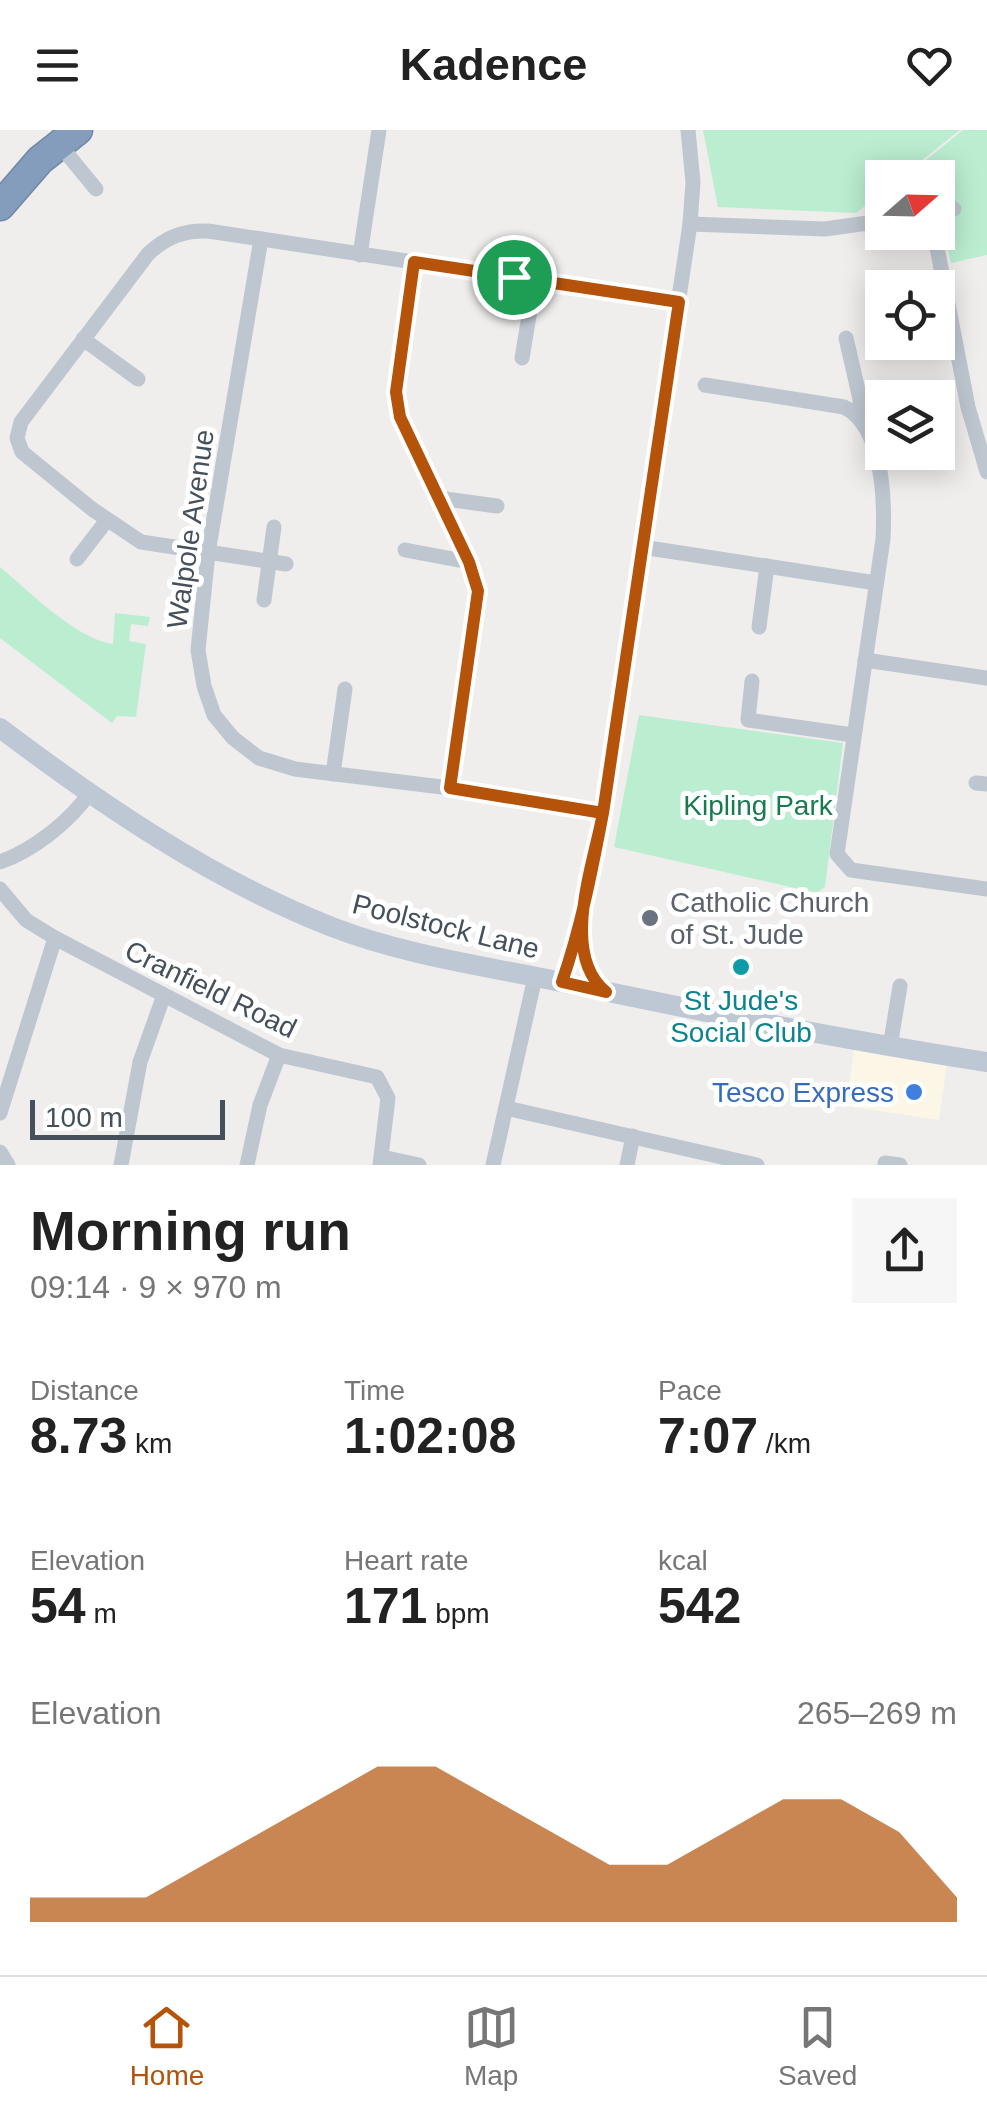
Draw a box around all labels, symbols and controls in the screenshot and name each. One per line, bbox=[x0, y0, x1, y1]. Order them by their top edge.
icon: menu bbox=[30, 38, 85, 93]
icon: heart bbox=[902, 38, 957, 93]
text: Kadence bbox=[400, 39, 587, 90]
north arrow bbox=[865, 160, 955, 250]
map controls bbox=[865, 160, 955, 470]
pin bbox=[472, 235, 557, 320]
icon: arrive bbox=[487, 250, 542, 305]
button: locate bbox=[865, 270, 955, 360]
button: layers bbox=[865, 380, 955, 470]
street label: Walpole Avenue bbox=[161, 427, 220, 631]
park label: Kipling Park bbox=[683, 790, 834, 821]
place label: Catholic Church of St. Jude bbox=[670, 887, 869, 950]
street label: Poolstock Lane bbox=[349, 888, 543, 965]
marker: Catholic Church of St. Jude bbox=[639, 907, 661, 929]
street label: Cranfield Road bbox=[120, 935, 302, 1044]
marker: St Jude's Social Club bbox=[730, 956, 752, 978]
place label: St Jude's Social Club bbox=[670, 985, 812, 1048]
place label: Tesco Express bbox=[712, 1077, 894, 1108]
marker: Tesco Express bbox=[903, 1081, 925, 1103]
scale bar bbox=[30, 1095, 225, 1140]
text: 100 m bbox=[45, 1102, 123, 1133]
button: share bbox=[852, 1198, 957, 1303]
text: Morning run bbox=[30, 1200, 351, 1262]
text: 09:14 · 9 × 970 m bbox=[30, 1269, 282, 1305]
text: Distance bbox=[30, 1375, 139, 1406]
text: Time bbox=[344, 1375, 405, 1406]
text: Pace bbox=[658, 1375, 722, 1406]
text: 8.73 bbox=[30, 1408, 127, 1464]
text: 1:02:08 bbox=[344, 1408, 516, 1464]
text: 7:07 bbox=[658, 1408, 758, 1464]
text: km bbox=[127, 1428, 172, 1459]
text: /km bbox=[758, 1428, 811, 1459]
text: Elevation bbox=[30, 1545, 145, 1576]
text: Heart rate bbox=[344, 1545, 469, 1576]
text: kcal bbox=[658, 1545, 708, 1576]
text: 54 bbox=[30, 1578, 86, 1634]
text: 171 bbox=[344, 1578, 427, 1634]
text: 542 bbox=[658, 1578, 741, 1634]
text: m bbox=[86, 1598, 117, 1629]
text: bpm bbox=[427, 1598, 490, 1629]
text: Elevation bbox=[30, 1695, 162, 1731]
text: 265–269 m bbox=[797, 1695, 957, 1731]
tab: Home bbox=[130, 2000, 204, 2092]
tab: Map bbox=[464, 2000, 519, 2092]
tab: Saved bbox=[778, 2000, 857, 2092]

